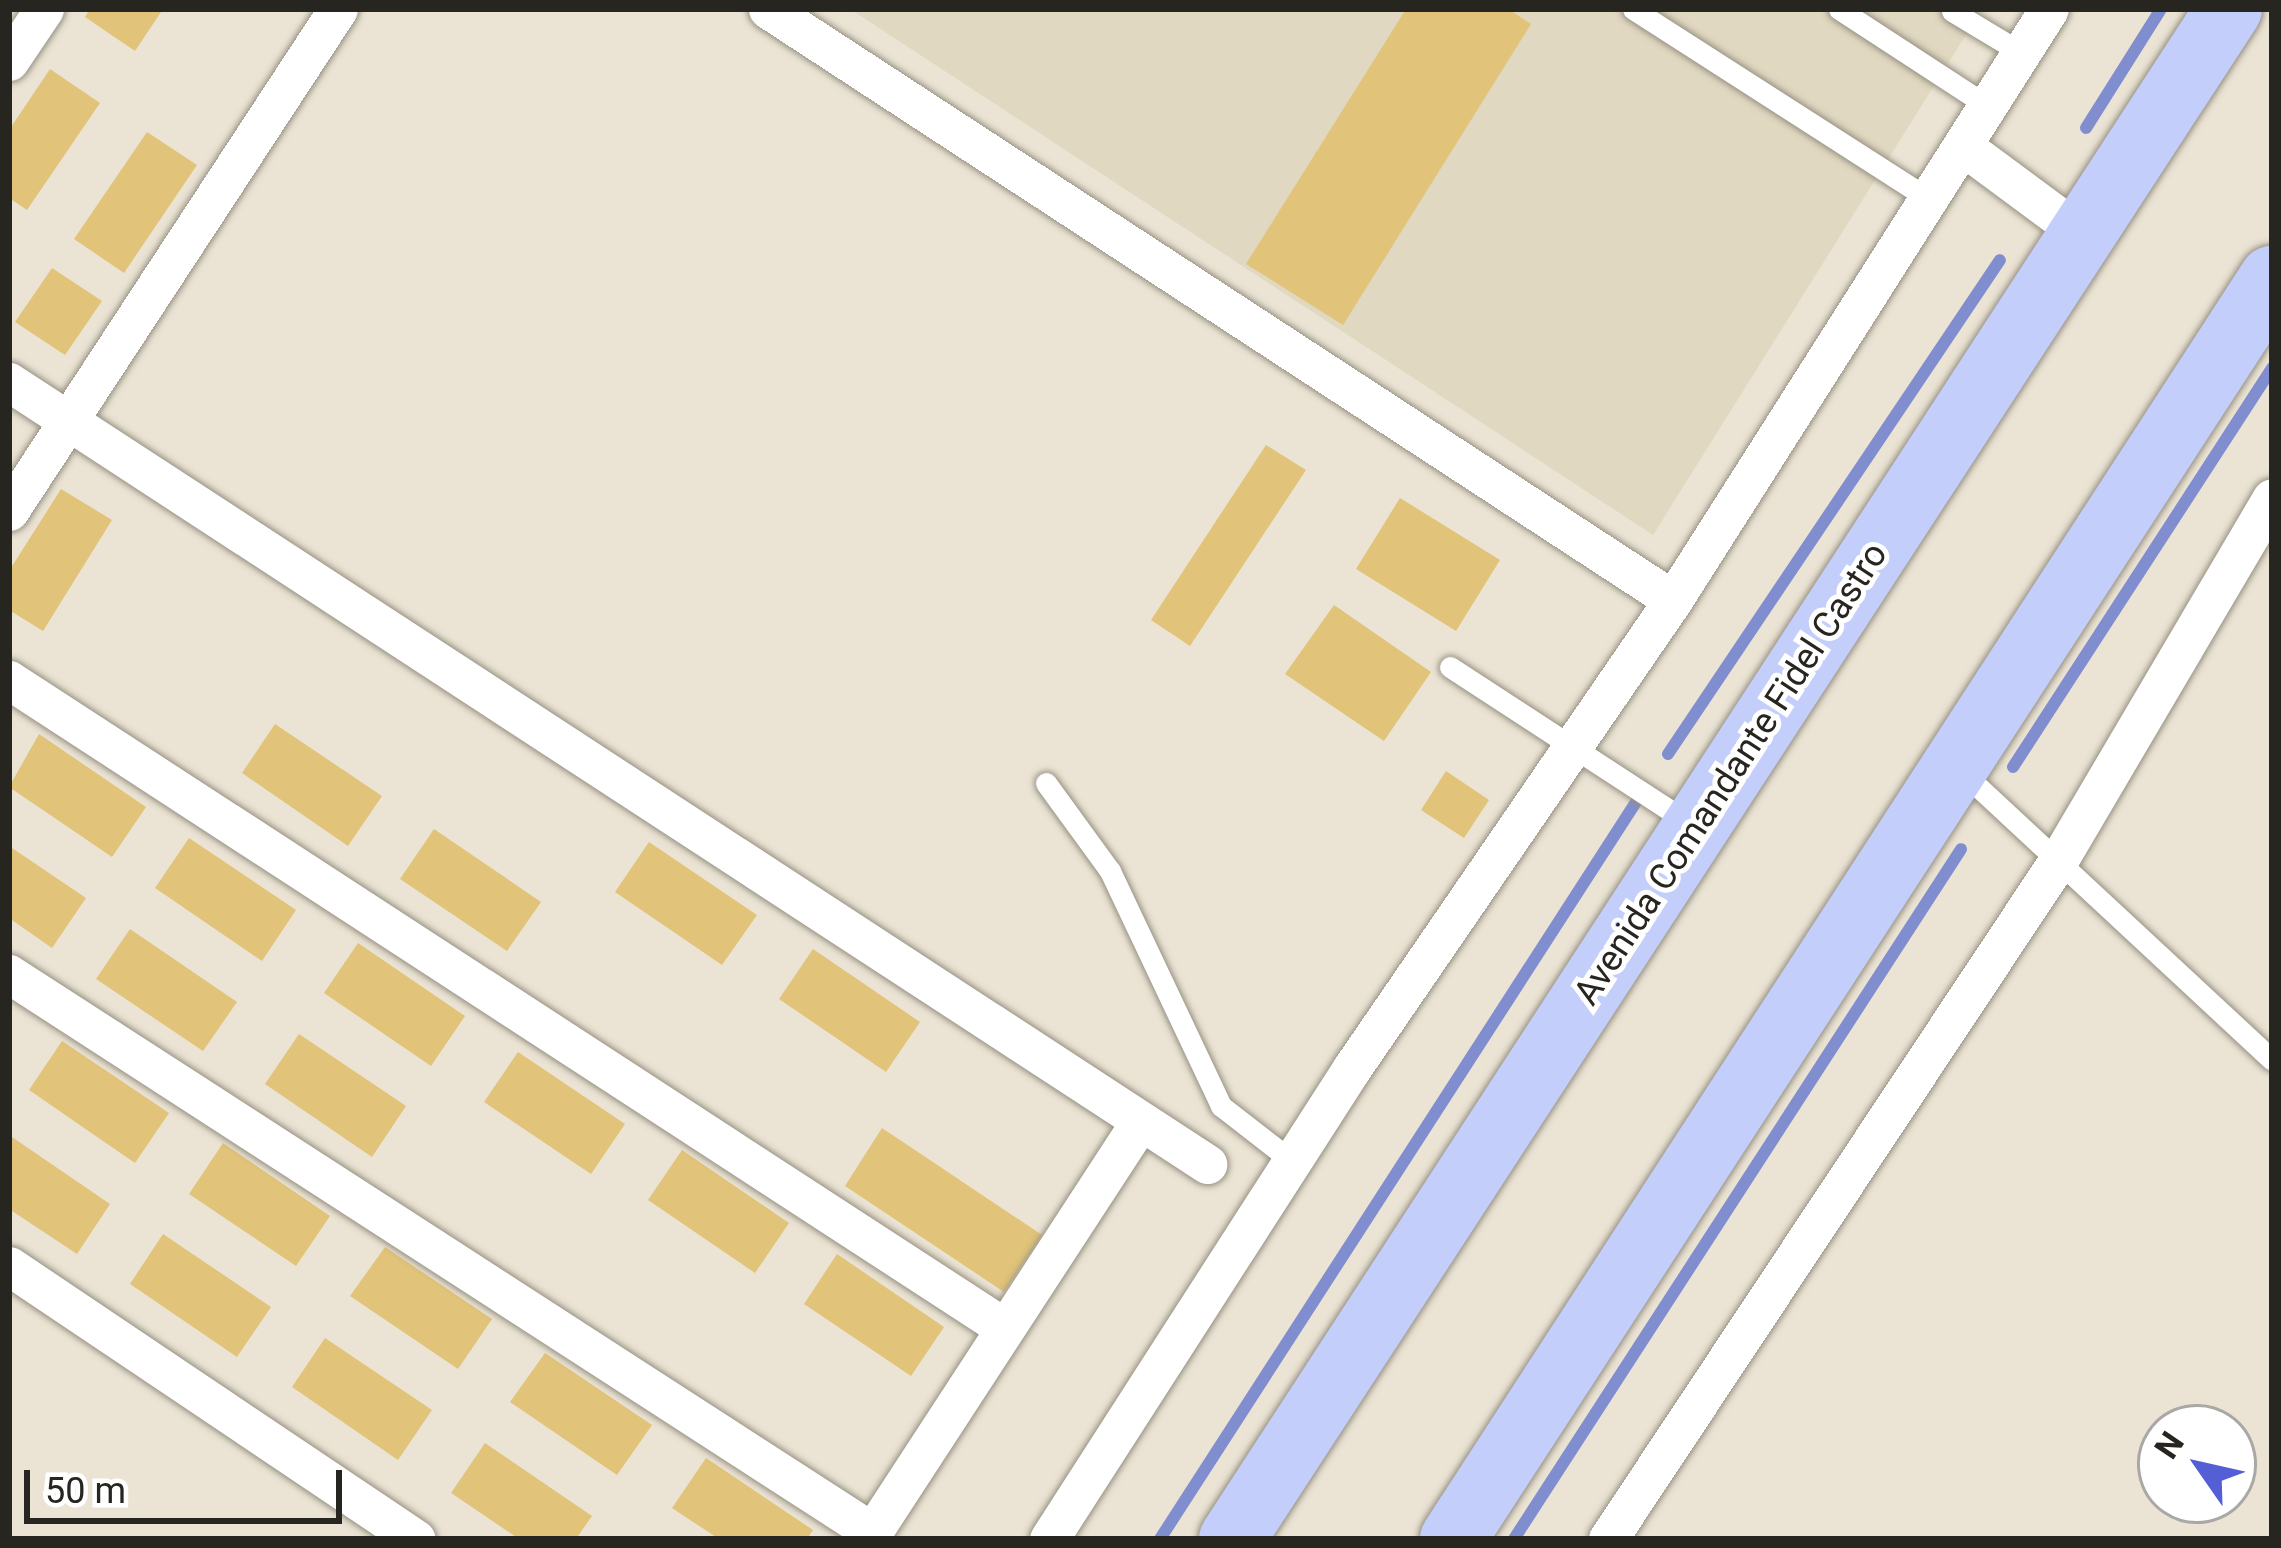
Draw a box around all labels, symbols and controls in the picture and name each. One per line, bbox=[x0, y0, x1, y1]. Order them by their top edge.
street label: Avenida Comandante Fidel Castro bbox=[1565, 535, 1897, 1013]
north arrow bbox=[2137, 1404, 2257, 1524]
text: N bbox=[2147, 1425, 2192, 1466]
scale bar bbox=[30, 1446, 348, 1520]
text: 50 m bbox=[45, 1470, 126, 1512]

